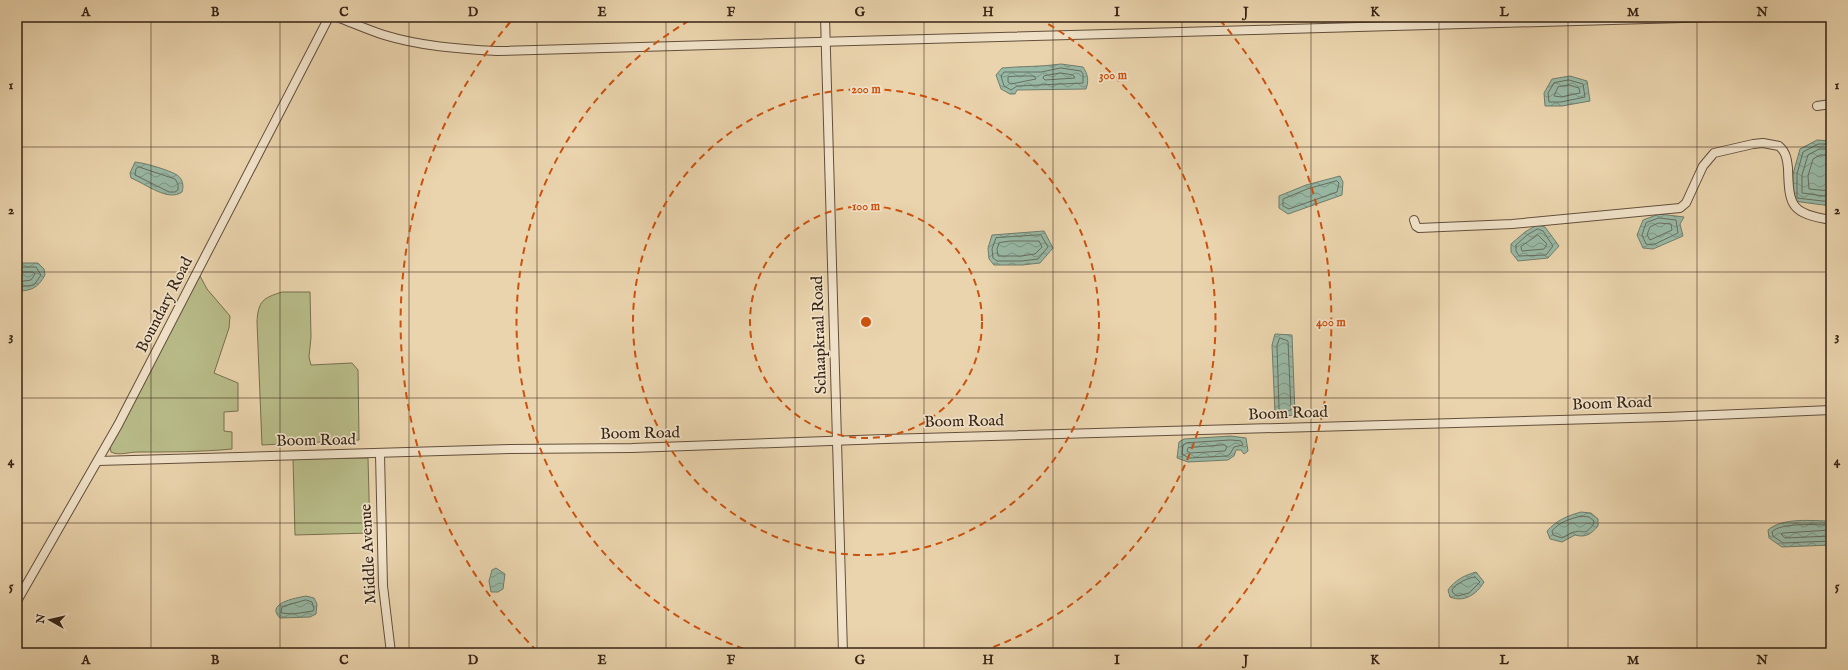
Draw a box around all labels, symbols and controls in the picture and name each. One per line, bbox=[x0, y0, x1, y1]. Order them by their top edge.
text: A bbox=[81, 4, 92, 21]
text: B bbox=[211, 4, 220, 21]
text: C bbox=[339, 4, 349, 21]
text: D bbox=[468, 4, 479, 21]
text: E bbox=[597, 4, 607, 21]
text: F bbox=[727, 4, 736, 21]
text: G bbox=[855, 4, 866, 21]
text: H bbox=[982, 4, 994, 21]
text: I bbox=[1114, 4, 1120, 21]
text: J bbox=[1241, 4, 1249, 21]
text: K bbox=[1370, 4, 1380, 21]
text: L bbox=[1498, 4, 1509, 21]
text: M bbox=[1627, 4, 1640, 21]
text: N bbox=[1755, 4, 1768, 21]
text: 300 m bbox=[1099, 68, 1128, 83]
text: 1 bbox=[9, 77, 14, 94]
text: 1 bbox=[1835, 77, 1840, 94]
text: 200 m bbox=[851, 82, 881, 97]
text: 100 m bbox=[852, 199, 881, 214]
text: 2 bbox=[8, 202, 14, 219]
text: 2 bbox=[1834, 202, 1840, 219]
street label: Boundary Road bbox=[132, 253, 198, 356]
street label: Schaapkraal Road bbox=[808, 275, 832, 394]
centre of rings bbox=[859, 315, 873, 329]
text: 400 m bbox=[1316, 315, 1347, 330]
text: 3 bbox=[9, 328, 14, 345]
text: 3 bbox=[1835, 328, 1840, 345]
street label: Boom Road bbox=[1572, 393, 1653, 415]
street label: Boom Road bbox=[1248, 403, 1329, 425]
street label: Boom Road bbox=[924, 411, 1005, 433]
street label: Boom Road bbox=[600, 423, 681, 445]
street label: Boom Road bbox=[276, 430, 357, 452]
text: 4 bbox=[8, 453, 15, 470]
text: 4 bbox=[1834, 453, 1841, 470]
street label: Middle Avenue bbox=[356, 503, 382, 605]
text: 5 bbox=[9, 578, 14, 595]
text: 5 bbox=[1835, 578, 1840, 595]
north arrow bbox=[30, 600, 70, 640]
text: N bbox=[33, 613, 49, 625]
text: A bbox=[81, 652, 92, 669]
text: B bbox=[211, 652, 220, 669]
text: C bbox=[339, 652, 349, 669]
text: D bbox=[468, 652, 479, 669]
text: E bbox=[597, 652, 607, 669]
text: F bbox=[727, 652, 736, 669]
text: G bbox=[855, 652, 866, 669]
text: H bbox=[982, 652, 994, 669]
text: I bbox=[1114, 652, 1120, 669]
text: J bbox=[1241, 652, 1249, 669]
text: K bbox=[1370, 652, 1380, 669]
text: L bbox=[1498, 652, 1509, 669]
text: M bbox=[1627, 652, 1640, 669]
text: N bbox=[1755, 652, 1768, 669]

